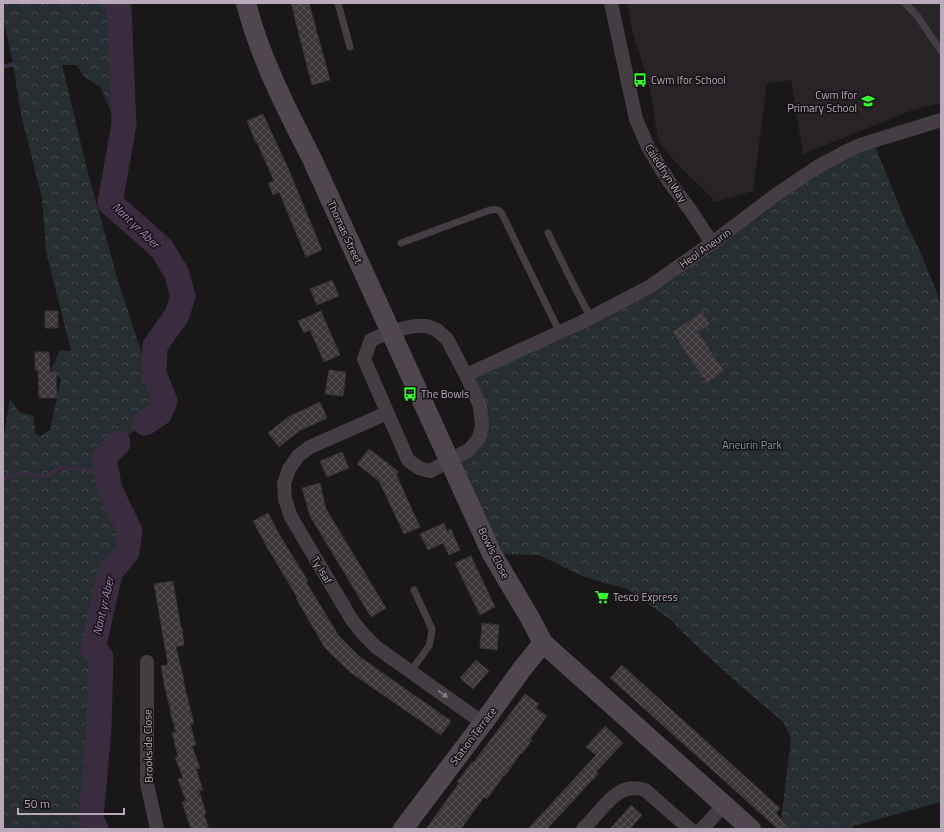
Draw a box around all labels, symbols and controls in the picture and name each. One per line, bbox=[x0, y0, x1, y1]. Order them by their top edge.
bus stop icon: Cwm Ifor School bbox=[632, 72, 648, 88]
place label: Cwm Ifor School bbox=[651, 72, 726, 88]
place label: Cwm Ifor Primary School bbox=[787, 87, 857, 116]
school or university icon: Cwm Ifor Primary School bbox=[860, 93, 876, 109]
street label: Caledfryn Way bbox=[641, 141, 691, 206]
water label: Nant yr Aber bbox=[108, 197, 166, 254]
street label: Thomas Street bbox=[323, 198, 367, 266]
street label: Heol Aneurin bbox=[676, 224, 734, 272]
bus stop icon: The Bowls bbox=[402, 386, 418, 402]
place label: The Bowls bbox=[421, 386, 469, 402]
park label: Aneurin Park bbox=[722, 437, 782, 453]
street label: Bowls Close bbox=[474, 524, 514, 582]
street label: Ty Isaf bbox=[307, 553, 337, 587]
water label: Nant yr Aber bbox=[87, 573, 119, 637]
supermarket icon: Tesco Express bbox=[594, 589, 610, 605]
place label: Tesco Express bbox=[613, 589, 678, 605]
one-way arrow bbox=[438, 690, 448, 698]
street label: Station Terrace bbox=[446, 703, 501, 769]
street label: Brookside Close bbox=[139, 709, 157, 783]
scale bar bbox=[18, 790, 124, 816]
text: 50 m bbox=[24, 794, 50, 813]

